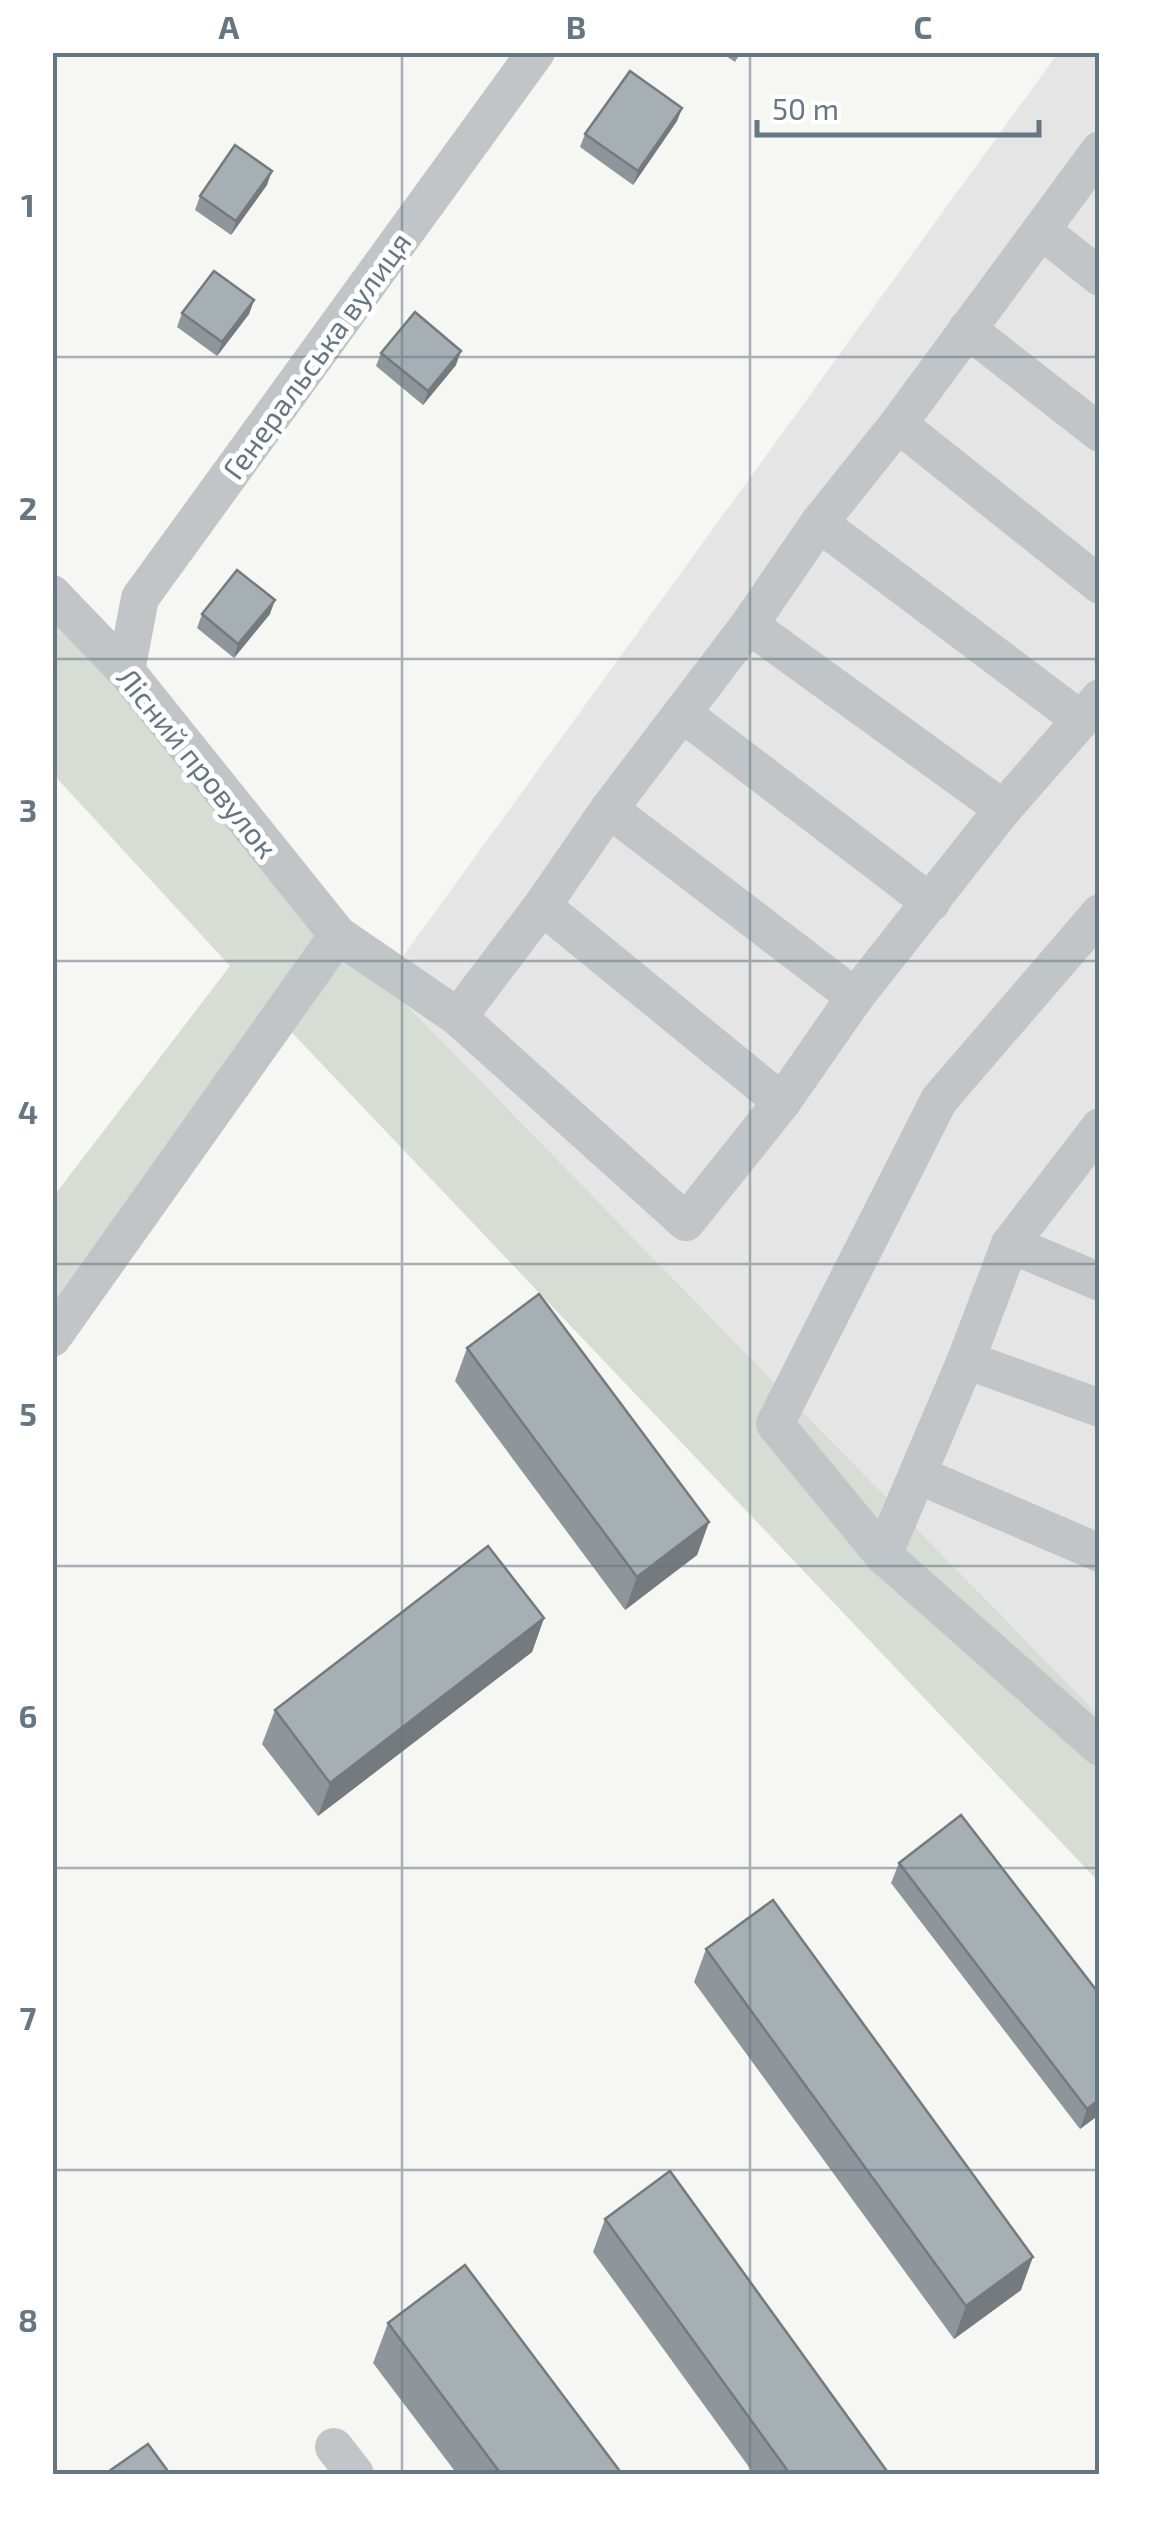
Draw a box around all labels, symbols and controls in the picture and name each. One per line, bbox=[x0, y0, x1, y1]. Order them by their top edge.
text: A bbox=[219, 7, 240, 45]
text: B bbox=[566, 7, 586, 45]
text: C bbox=[914, 7, 932, 45]
scale bar bbox=[757, 75, 1040, 137]
text: 50 m bbox=[772, 90, 839, 126]
text: 1 bbox=[21, 185, 35, 223]
street label: Генеральська вулиця bbox=[214, 224, 419, 486]
text: 2 bbox=[19, 488, 37, 526]
street label: Лісний провулок bbox=[109, 660, 286, 865]
text: 3 bbox=[19, 790, 37, 828]
text: 4 bbox=[18, 1092, 38, 1130]
text: 5 bbox=[19, 1394, 37, 1432]
text: 6 bbox=[19, 1696, 37, 1734]
text: 7 bbox=[20, 1998, 37, 2036]
text: 8 bbox=[18, 2300, 38, 2338]

